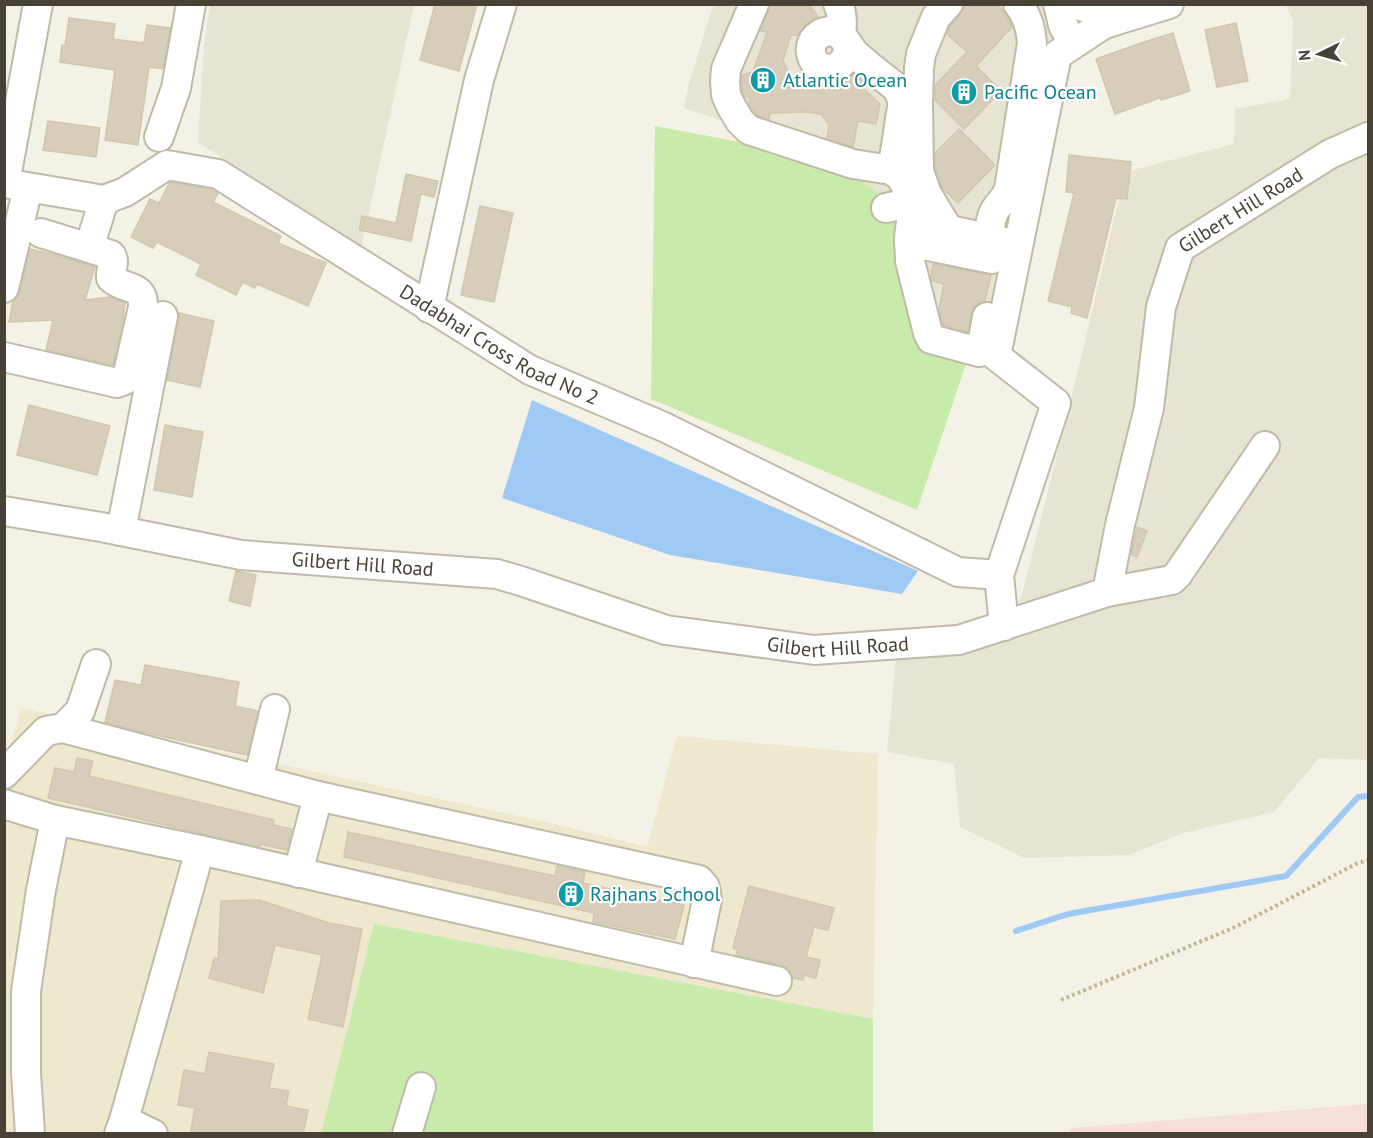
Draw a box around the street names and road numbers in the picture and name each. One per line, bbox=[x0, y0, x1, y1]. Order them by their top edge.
street label: Gilbert Hill Road bbox=[1173, 161, 1308, 259]
street label: Dadabhai Cross Road No 2 bbox=[395, 278, 603, 411]
street label: Gilbert Hill Road bbox=[291, 546, 434, 582]
street label: Gilbert Hill Road bbox=[765, 631, 910, 663]

